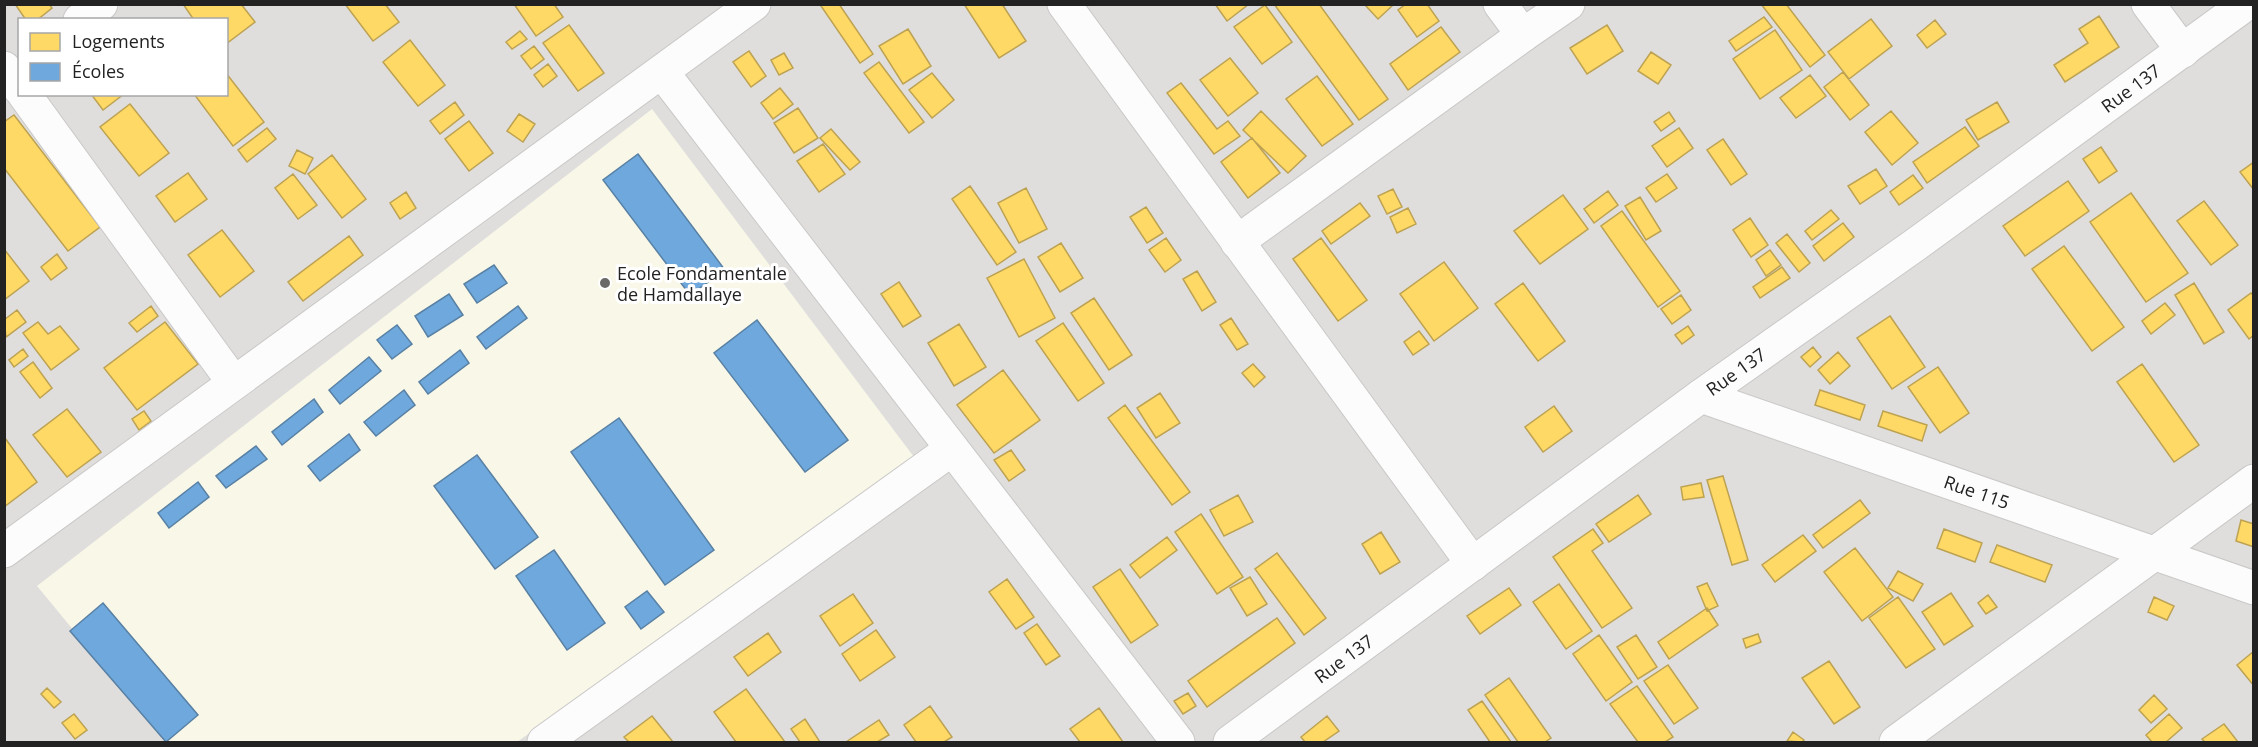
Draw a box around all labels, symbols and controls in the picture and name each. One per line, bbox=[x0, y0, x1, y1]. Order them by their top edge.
legend bbox=[18, 18, 228, 96]
text: Logements bbox=[72, 29, 165, 53]
street label: Rue 137 bbox=[2096, 58, 2165, 118]
text: Écoles bbox=[72, 59, 125, 83]
place label: Ecole Fondamentale de Hamdallaye bbox=[617, 261, 787, 306]
marker: Ecole Fondamentale de Hamdallaye bbox=[598, 276, 612, 290]
street label: Rue 137 bbox=[1701, 342, 1770, 401]
street label: Rue 115 bbox=[1941, 469, 2013, 514]
street label: Rue 137 bbox=[1309, 629, 1378, 688]

